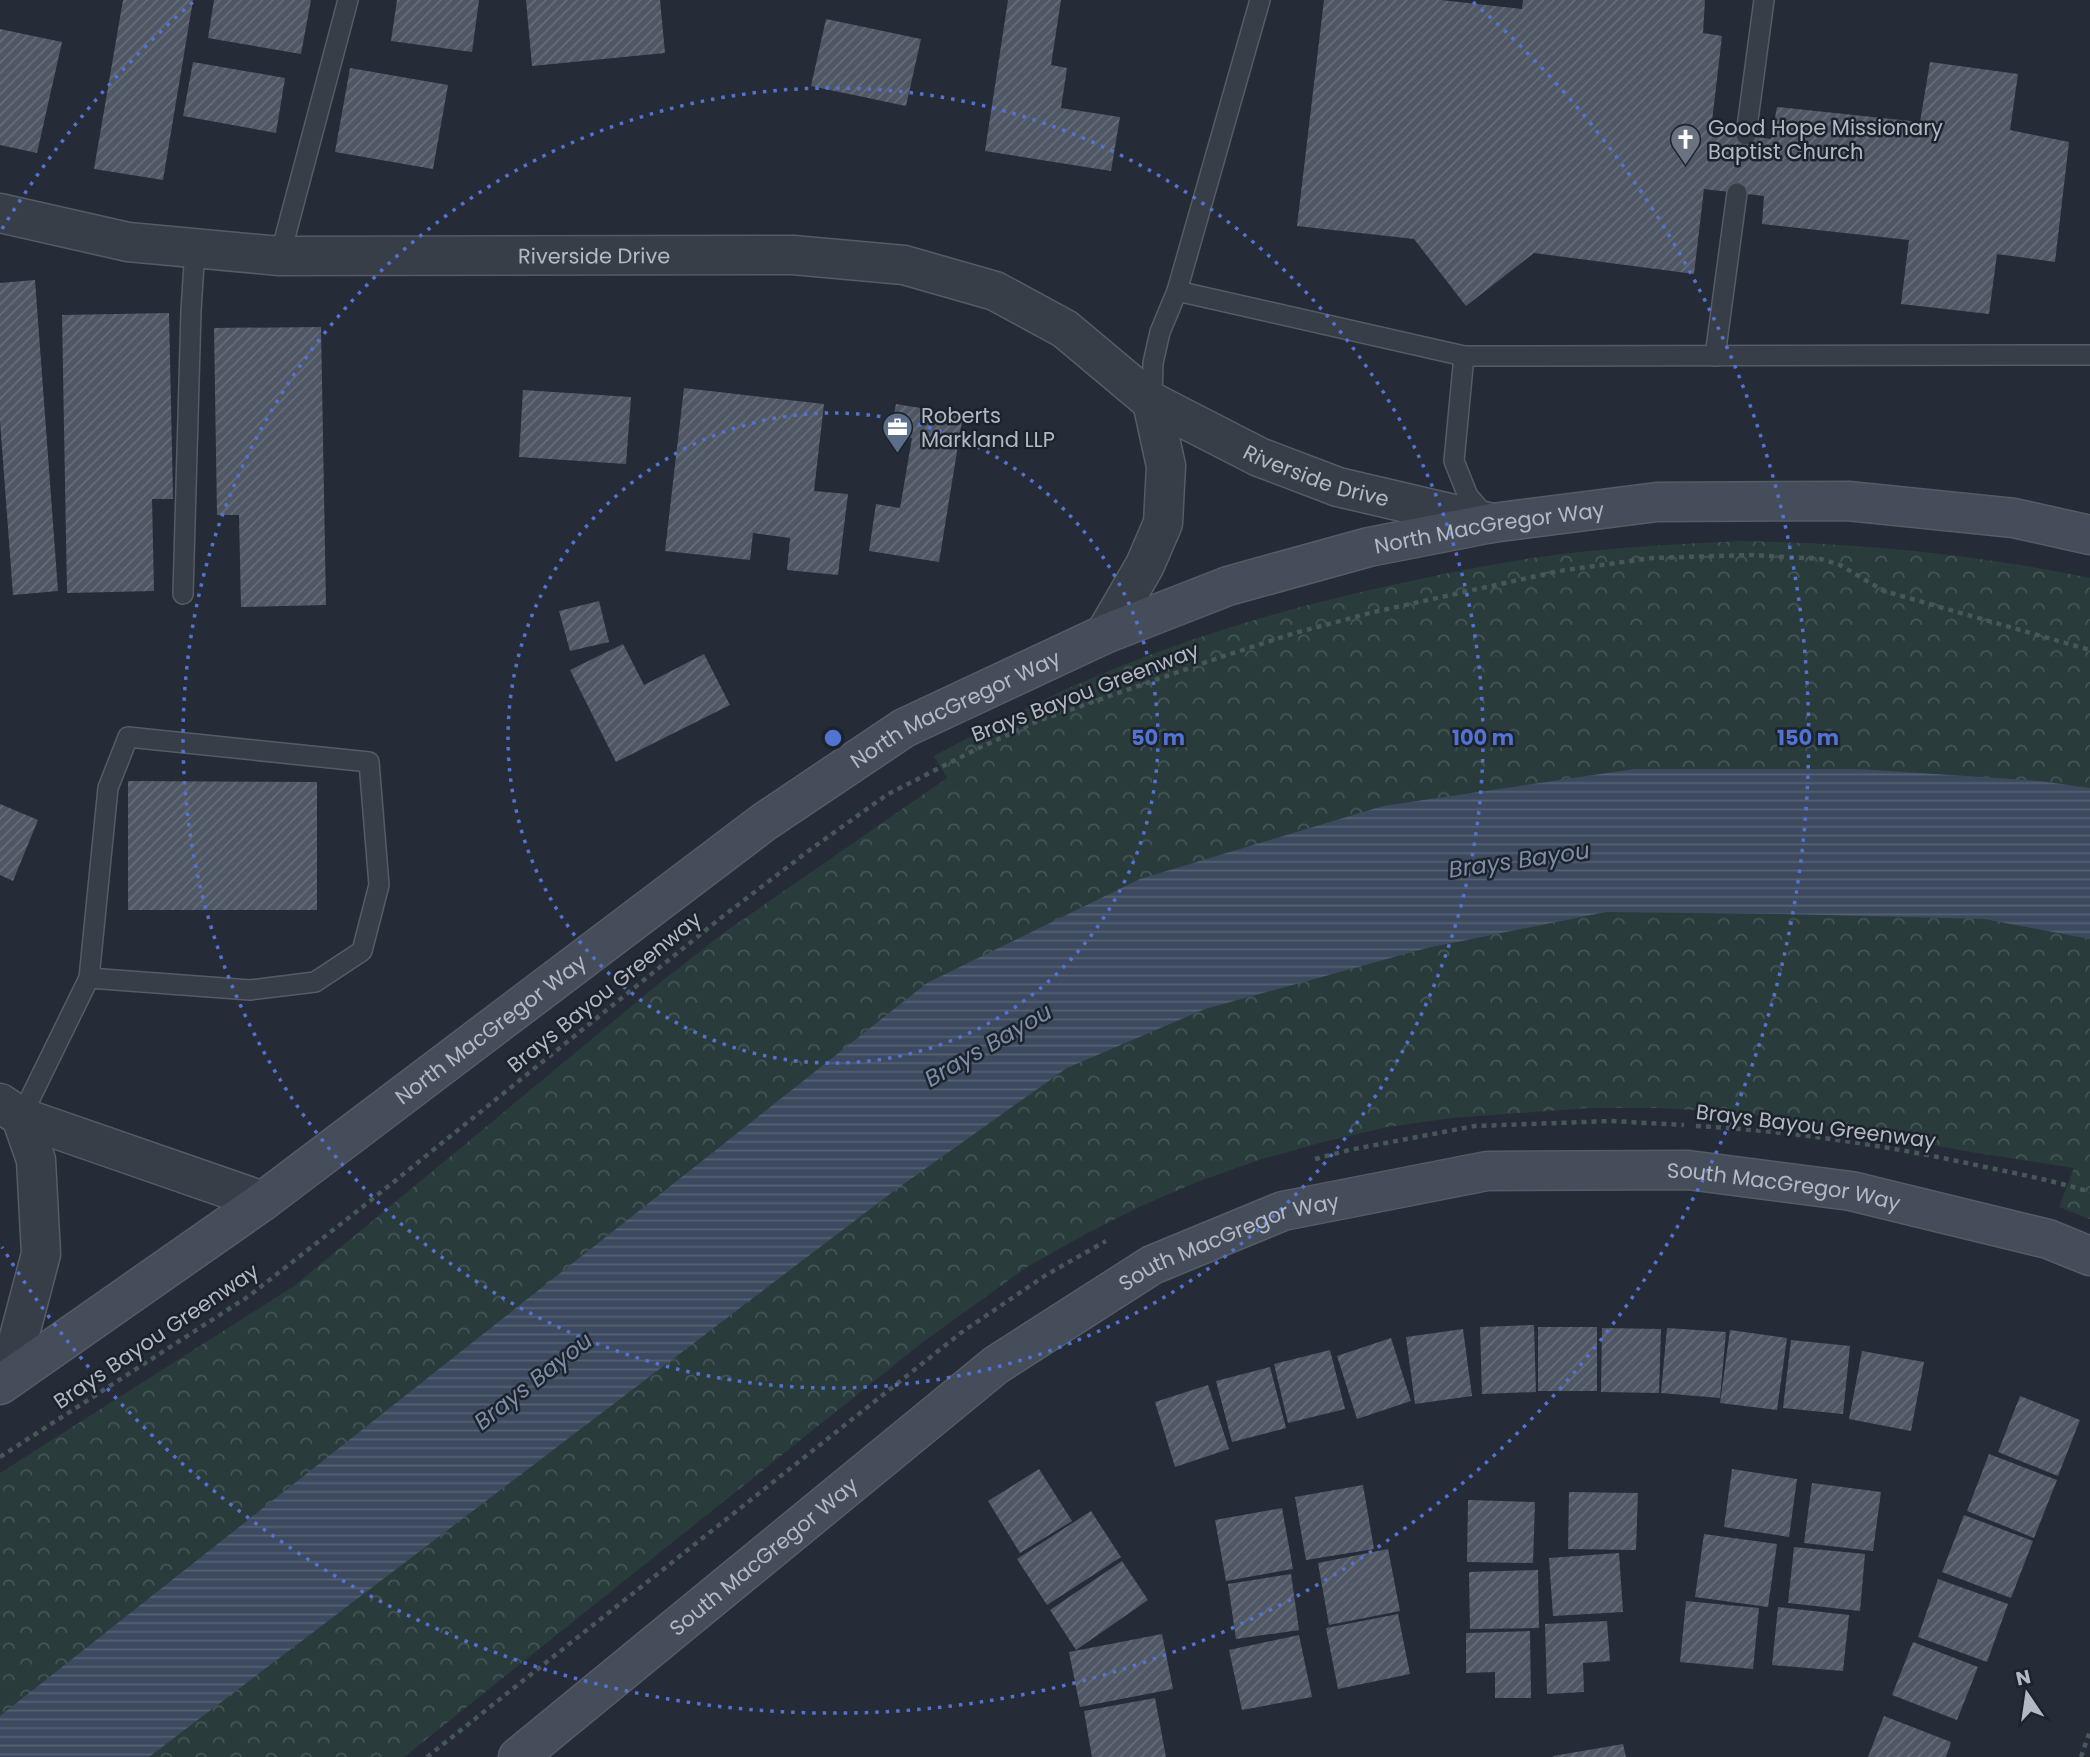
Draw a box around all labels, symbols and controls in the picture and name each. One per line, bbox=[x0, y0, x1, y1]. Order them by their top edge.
place label: Good Hope Missionary Baptist Church bbox=[1708, 113, 1943, 166]
church icon: Good Hope Missionary Baptist Church bbox=[1668, 122, 1702, 166]
street label: Riverside Drive bbox=[518, 241, 670, 270]
place label: Roberts Markland LLP bbox=[921, 401, 1055, 454]
office icon: Roberts Markland LLP bbox=[881, 410, 915, 454]
street label: Riverside Drive bbox=[1238, 437, 1392, 513]
street label: North MacGregor Way bbox=[1372, 494, 1606, 560]
street label: Brays Bayou Greenway bbox=[967, 635, 1203, 749]
street label: North MacGregor Way bbox=[844, 643, 1065, 775]
text: 50 m bbox=[1131, 723, 1185, 752]
text: 100 m bbox=[1452, 723, 1514, 752]
text: 150 m bbox=[1777, 723, 1839, 752]
centre of rings bbox=[821, 726, 845, 750]
water label: Brays Bayou bbox=[1446, 834, 1592, 886]
street label: Brays Bayou Greenway bbox=[501, 905, 707, 1079]
street label: North MacGregor Way bbox=[389, 947, 592, 1111]
water label: Brays Bayou bbox=[918, 996, 1058, 1094]
street label: Brays Bayou Greenway bbox=[1694, 1097, 1938, 1155]
street label: South MacGregor Way bbox=[1667, 1155, 1904, 1217]
street label: South MacGregor Way bbox=[1113, 1186, 1342, 1297]
street label: Brays Bayou Greenway bbox=[48, 1256, 264, 1416]
water label: Brays Bayou bbox=[467, 1325, 599, 1437]
street label: South MacGregor Way bbox=[663, 1470, 864, 1642]
north arrow bbox=[1992, 1659, 2062, 1729]
text: N bbox=[2013, 1663, 2033, 1693]

